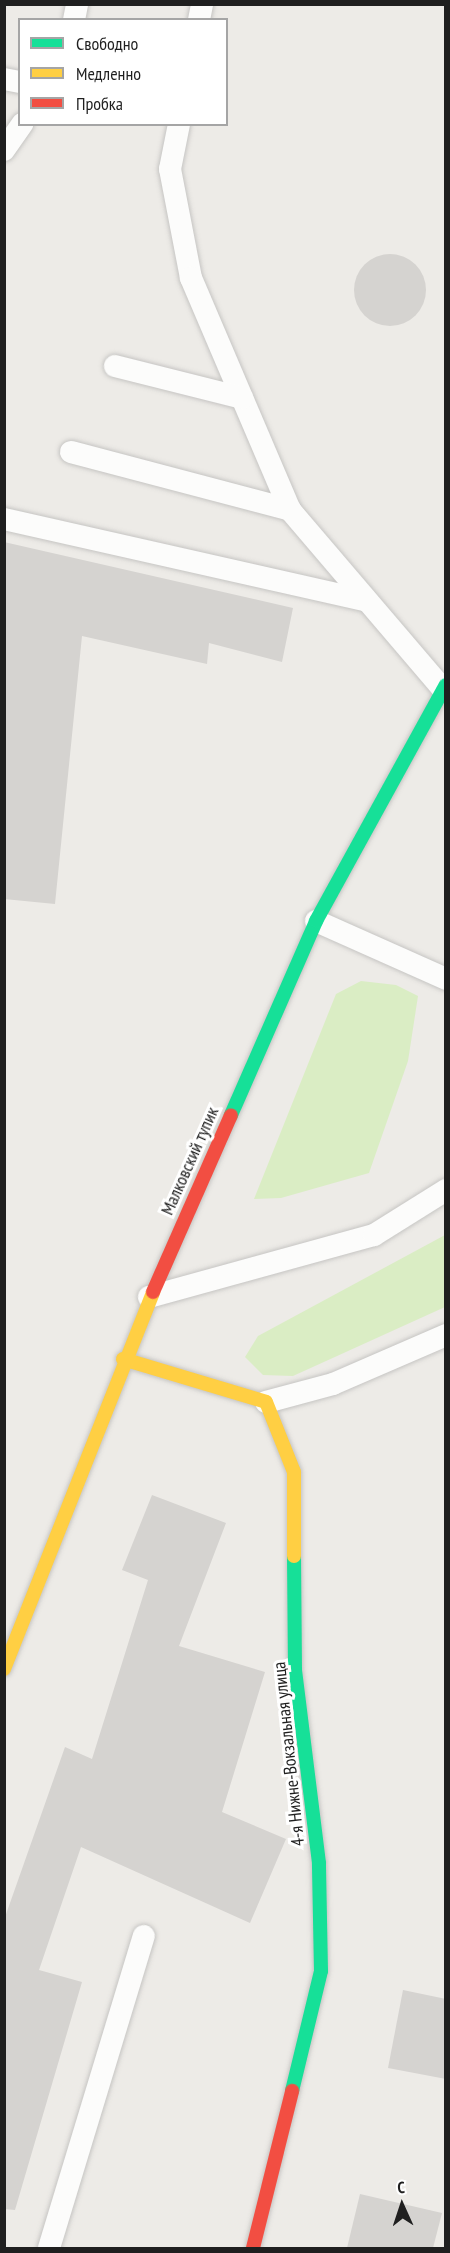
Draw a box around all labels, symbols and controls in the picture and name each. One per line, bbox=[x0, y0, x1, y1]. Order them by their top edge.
legend bbox=[18, 18, 228, 126]
text: Свободно bbox=[76, 32, 138, 55]
text: Медленно bbox=[76, 62, 141, 85]
text: Пробка bbox=[76, 92, 123, 115]
street label: Малковский тупик bbox=[157, 1104, 223, 1218]
street label: 4-я Нижне-Вокзальная улица bbox=[269, 1661, 309, 1847]
north arrow bbox=[372, 2175, 432, 2235]
text: С bbox=[397, 2177, 405, 2197]

